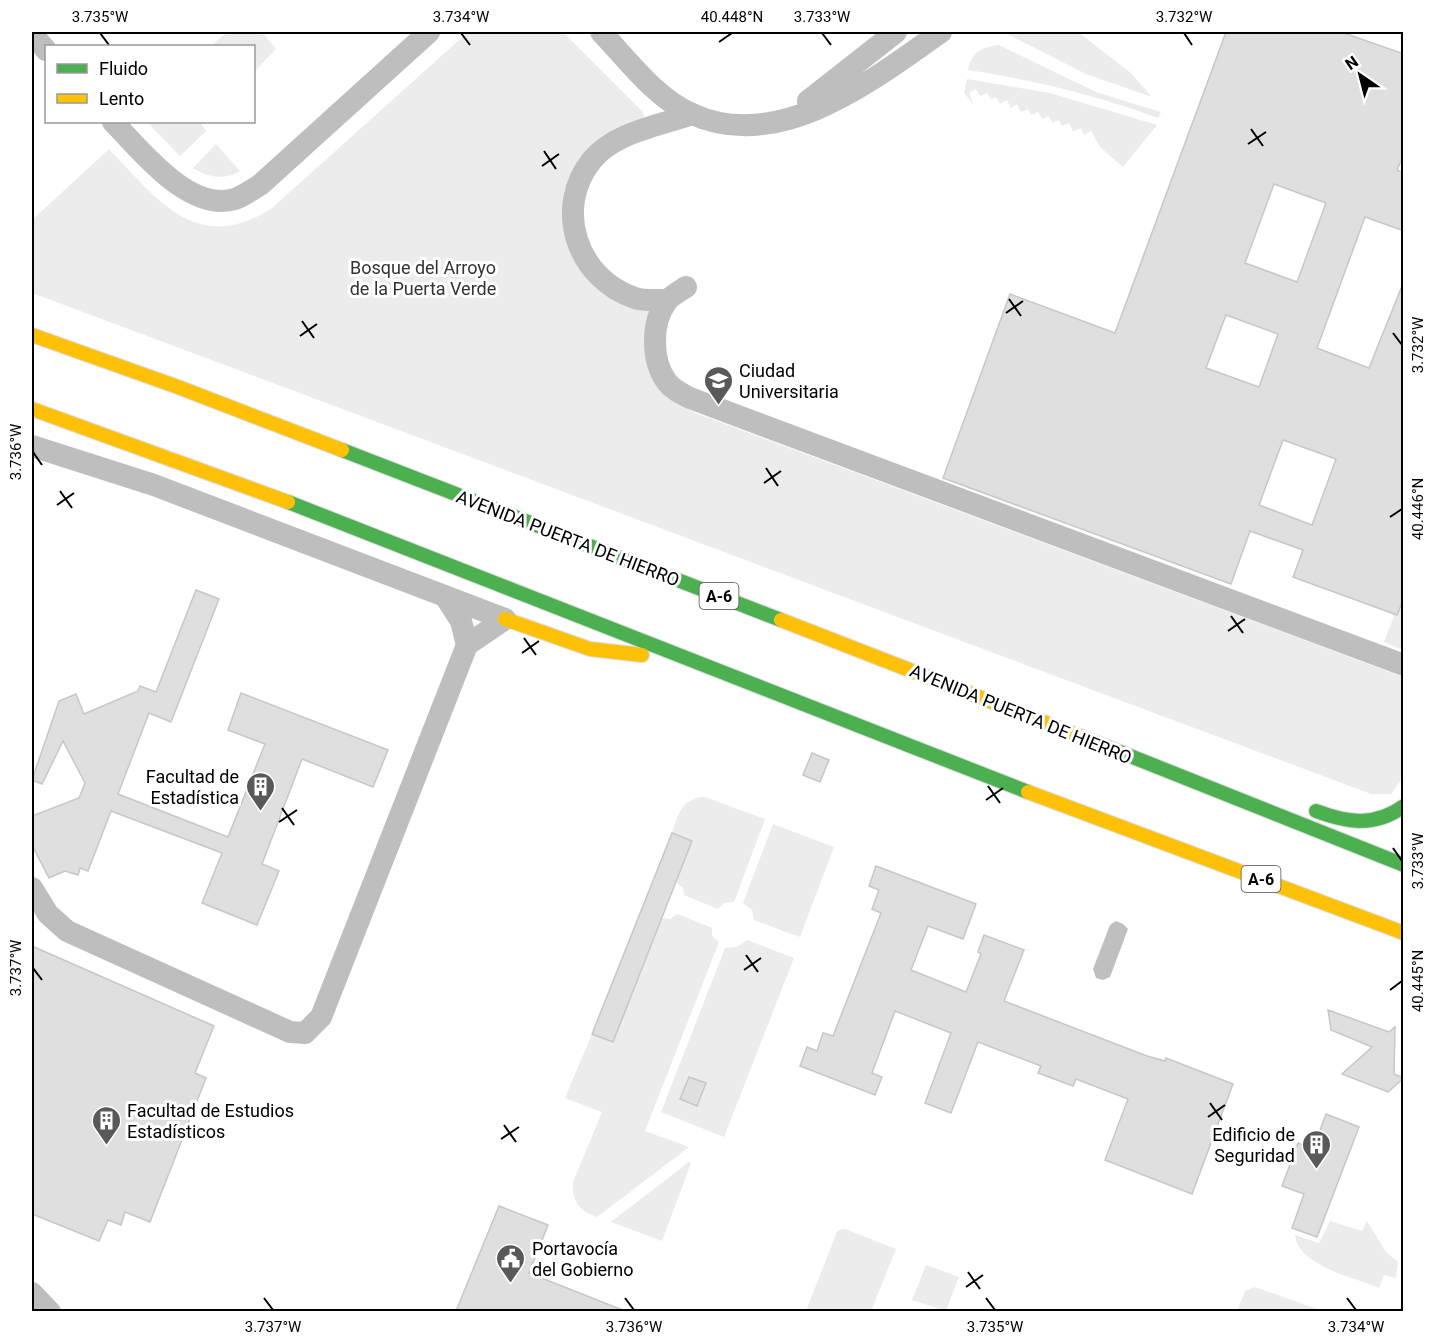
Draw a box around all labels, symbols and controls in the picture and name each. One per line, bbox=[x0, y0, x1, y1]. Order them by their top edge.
text: 3.735°W bbox=[72, 8, 128, 26]
text: 3.734°W bbox=[433, 8, 489, 26]
text: 40.448°N bbox=[701, 8, 763, 26]
text: 3.733°W bbox=[794, 8, 850, 26]
text: 3.732°W bbox=[1156, 8, 1212, 26]
legend bbox=[45, 45, 255, 123]
north arrow bbox=[1330, 45, 1390, 105]
text: N bbox=[1342, 52, 1362, 74]
text: Fluido bbox=[99, 58, 148, 79]
text: Lento bbox=[99, 88, 144, 109]
park label: Bosque del Arroyo de la Puerta Verde bbox=[350, 257, 496, 299]
text: 3.732°W bbox=[1409, 317, 1427, 373]
place label: Ciudad Universitaria bbox=[739, 360, 839, 402]
school or university icon: Ciudad Universitaria bbox=[702, 364, 734, 406]
text: 3.736°W bbox=[7, 424, 25, 480]
text: 40.446°N bbox=[1409, 478, 1427, 540]
street label: AVENIDA PUERTA DE HIERRO bbox=[454, 486, 682, 590]
road number: A-6 bbox=[700, 583, 738, 609]
street label: AVENIDA PUERTA DE HIERRO bbox=[907, 660, 1135, 768]
place label: Facultad de Estadística bbox=[146, 766, 239, 808]
building icon: Facultad de Estadística bbox=[244, 770, 276, 812]
text: 3.733°W bbox=[1409, 833, 1427, 889]
road number: A-6 bbox=[1242, 866, 1280, 892]
text: 3.737°W bbox=[7, 940, 25, 996]
text: 40.445°N bbox=[1409, 950, 1427, 1012]
place label: Facultad de Estudios Estadísticos bbox=[127, 1100, 294, 1142]
building icon: Facultad de Estudios Estadísticos bbox=[90, 1104, 122, 1146]
place label: Edificio de Seguridad bbox=[1212, 1124, 1295, 1166]
building icon: Edificio de Seguridad bbox=[1300, 1128, 1332, 1170]
place label: Portavocía del Gobierno bbox=[532, 1238, 633, 1280]
public building icon: Portavocía del Gobierno bbox=[495, 1242, 527, 1284]
text: 3.737°W bbox=[245, 1318, 301, 1336]
text: 3.736°W bbox=[606, 1318, 662, 1336]
text: 3.735°W bbox=[967, 1318, 1023, 1336]
text: 3.734°W bbox=[1328, 1318, 1384, 1336]

